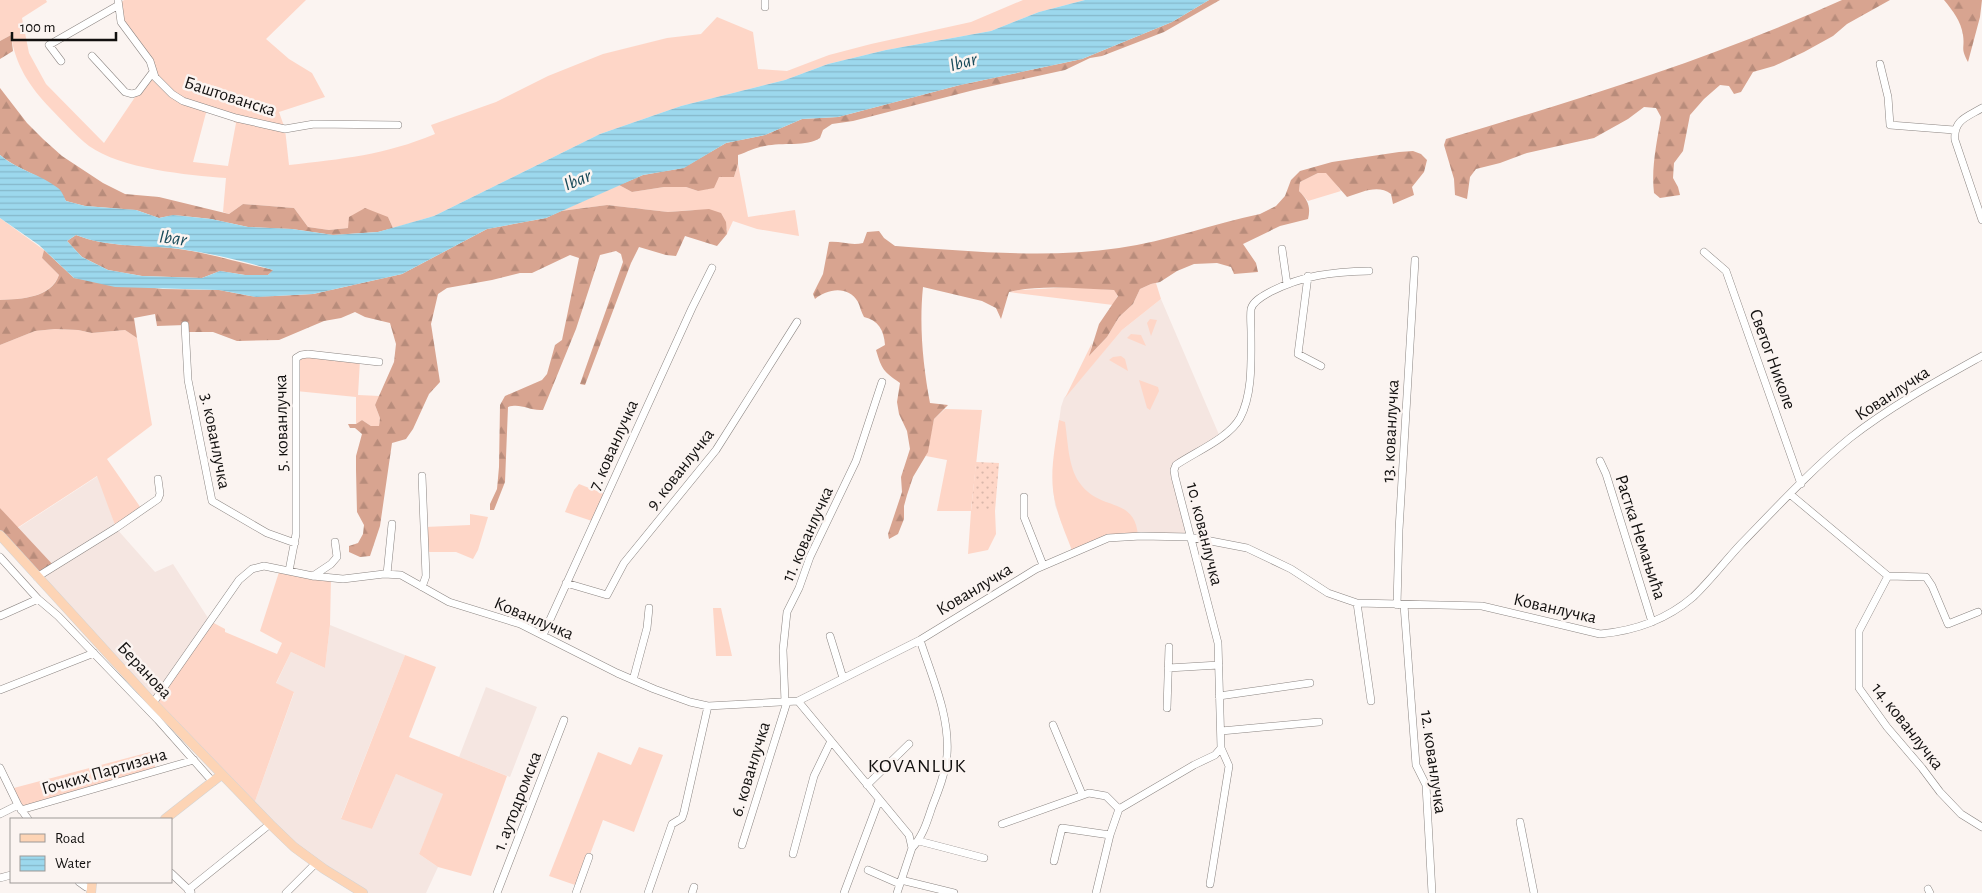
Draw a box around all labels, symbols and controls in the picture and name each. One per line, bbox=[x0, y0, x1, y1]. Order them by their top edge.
scale bar bbox=[12, 10, 116, 42]
text: 100 m bbox=[20, 20, 55, 35]
water label: Ibar bbox=[948, 49, 980, 75]
street label: Баштованска bbox=[182, 74, 278, 120]
water label: Ibar bbox=[561, 166, 595, 194]
water label: Ibar bbox=[158, 227, 189, 250]
street label: Светог Николе bbox=[1746, 307, 1799, 412]
street label: Кованлучка bbox=[1852, 363, 1933, 424]
street label: 5. кованлучка bbox=[272, 374, 292, 472]
street label: 13. кованлучка bbox=[1379, 379, 1403, 483]
street label: 3. кованлучка bbox=[197, 392, 233, 491]
street label: 7. кованлучка bbox=[586, 397, 642, 493]
street label: 9. кованлучка bbox=[643, 425, 718, 514]
street label: Растка Немањића bbox=[1611, 473, 1669, 602]
street label: 10. кованлучка bbox=[1183, 481, 1226, 588]
street label: 11. кованлучка bbox=[779, 484, 837, 585]
street label: Кованлучка bbox=[934, 560, 1015, 619]
street label: Кованлучка bbox=[1512, 591, 1598, 627]
street label: Кованлучка bbox=[491, 594, 576, 644]
street label: Беранова bbox=[114, 639, 175, 703]
street label: 14. кованлучка bbox=[1868, 680, 1946, 773]
street label: 12. кованлучка bbox=[1417, 709, 1449, 815]
street label: 6. кованлучка bbox=[728, 720, 774, 819]
street label: Гочких Партизана bbox=[40, 745, 169, 798]
street label: 1. аутодромска bbox=[491, 749, 545, 854]
district label: KOVANLUK bbox=[868, 756, 966, 776]
legend bbox=[10, 818, 172, 883]
text: Road bbox=[55, 831, 85, 846]
text: Water bbox=[55, 856, 91, 871]

